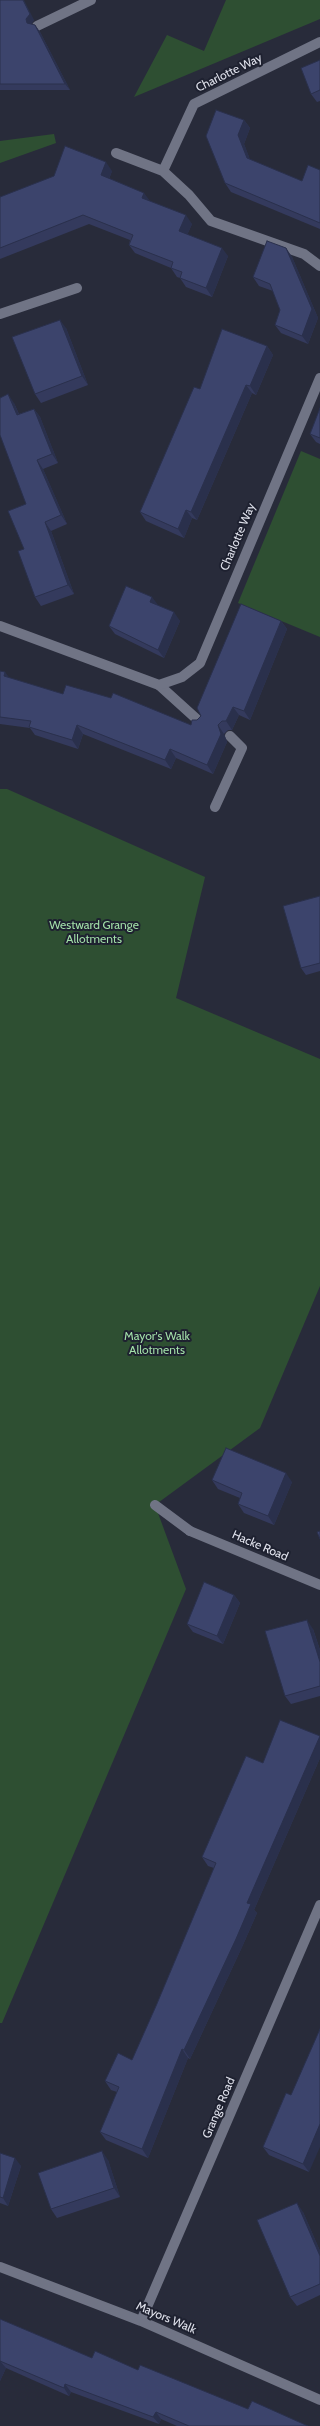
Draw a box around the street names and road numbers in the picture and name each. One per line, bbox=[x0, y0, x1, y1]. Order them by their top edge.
street label: Charlotte Way bbox=[193, 51, 265, 95]
street label: Charlotte Way bbox=[217, 501, 259, 573]
street label: Hacke Road bbox=[230, 1528, 290, 1564]
street label: Grange Road bbox=[200, 2075, 238, 2141]
street label: Mayors Walk bbox=[134, 2299, 198, 2337]

